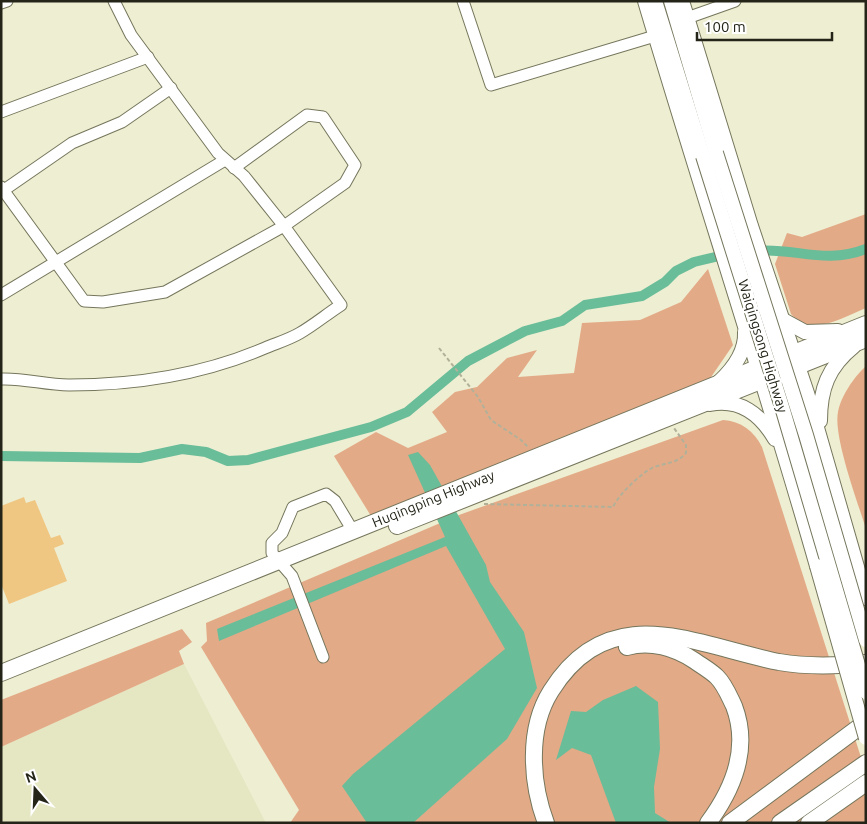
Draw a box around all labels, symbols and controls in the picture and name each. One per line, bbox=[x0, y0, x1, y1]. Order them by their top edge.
scale bar bbox=[697, 10, 832, 42]
text: 100 m bbox=[704, 18, 746, 35]
street label: Waiqingsong Highway bbox=[735, 277, 791, 415]
street label: Huqingping Highway bbox=[370, 467, 497, 530]
north arrow bbox=[10, 764, 60, 814]
text: N bbox=[23, 767, 38, 786]

